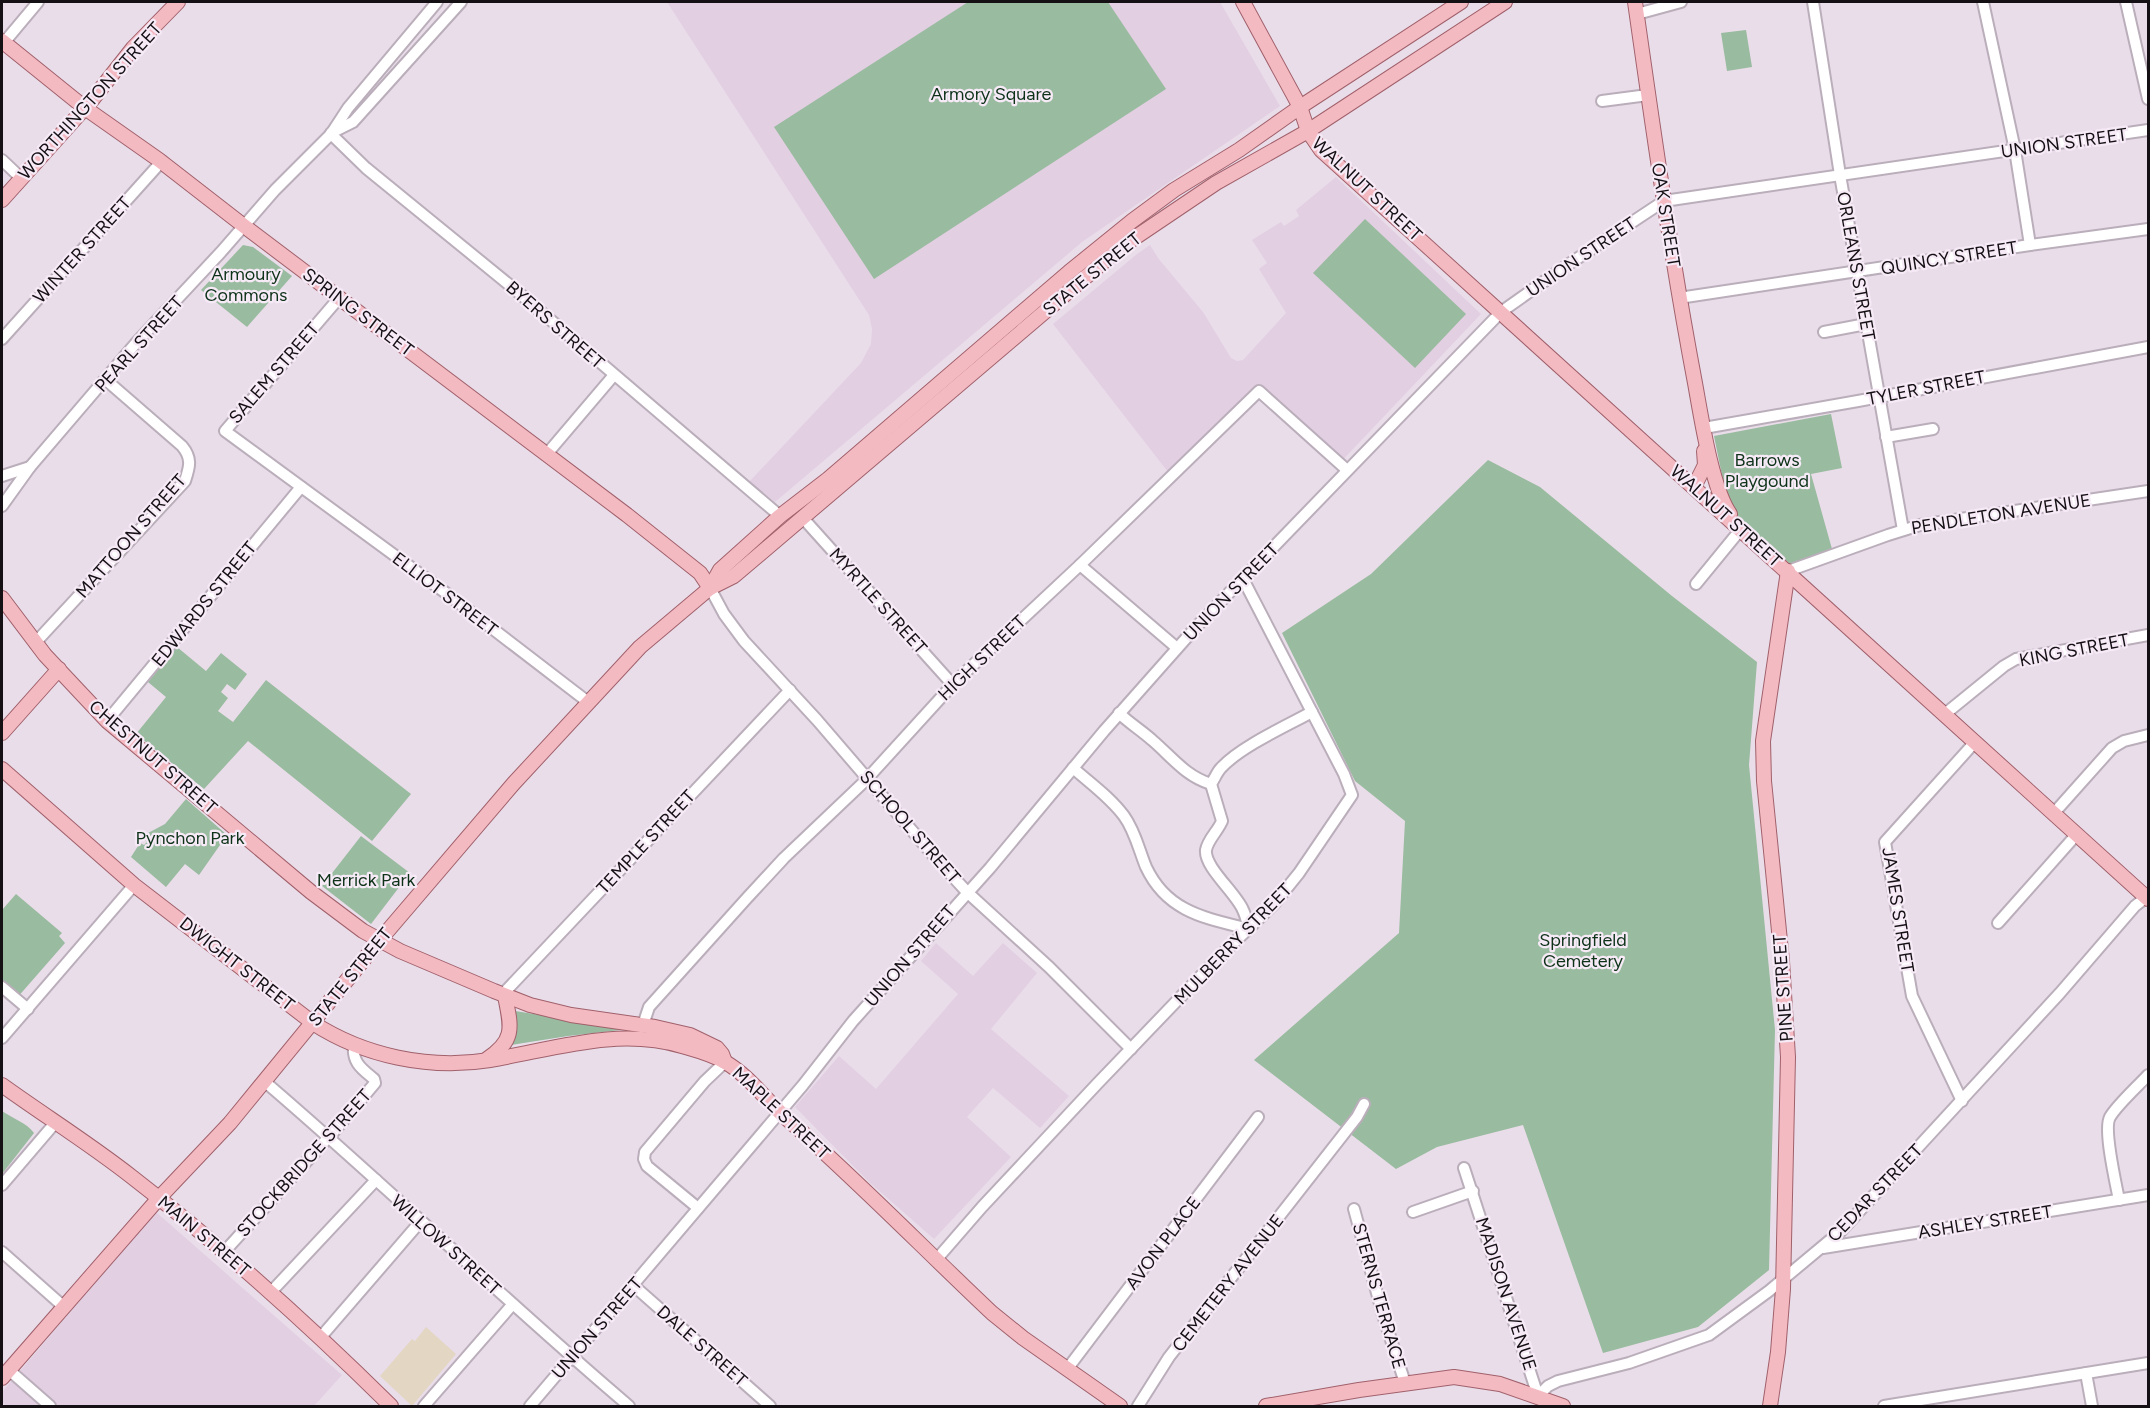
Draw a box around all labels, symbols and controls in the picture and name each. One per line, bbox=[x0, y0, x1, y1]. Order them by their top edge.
street label: WORTHINGTON STREET bbox=[14, 18, 167, 184]
park label: Armory Square bbox=[931, 83, 1051, 105]
street label: UNION STREET bbox=[1999, 123, 2129, 163]
street label: WALNUT STREET bbox=[1307, 132, 1427, 246]
street label: OAK STREET bbox=[1647, 161, 1685, 269]
street label: ORLEANS STREET bbox=[1832, 190, 1880, 342]
street label: WINTER STREET bbox=[28, 192, 136, 308]
street label: UNION STREET bbox=[1522, 212, 1640, 302]
street label: STATE STREET bbox=[1038, 228, 1146, 320]
street label: QUINCY STREET bbox=[1879, 236, 2019, 280]
park label: Armoury Commons bbox=[205, 263, 287, 306]
street label: SPRING STREET bbox=[298, 263, 418, 361]
street label: BYERS STREET bbox=[501, 276, 609, 374]
street label: PEARL STREET bbox=[90, 291, 188, 397]
street label: SALEM STREET bbox=[224, 318, 324, 428]
street label: TYLER STREET bbox=[1865, 366, 1987, 410]
park label: Barrows Playgound bbox=[1725, 449, 1809, 492]
street label: WALNUT STREET bbox=[1666, 460, 1786, 572]
street label: MATTOON STREET bbox=[71, 470, 191, 602]
street label: PENDLETON AVENUE bbox=[1910, 489, 2092, 539]
street label: EDWARDS STREET bbox=[147, 537, 261, 671]
street label: UNION STREET bbox=[1179, 538, 1283, 645]
street label: MYRTLE STREET bbox=[825, 543, 931, 659]
street label: ELLIOT STREET bbox=[388, 547, 502, 641]
street label: HIGH STREET bbox=[934, 611, 1031, 705]
street label: KING STREET bbox=[2017, 629, 2131, 671]
street label: CHESTNUT STREET bbox=[84, 695, 222, 819]
street label: SCHOOL STREET bbox=[855, 766, 965, 888]
street label: TEMPLE STREET bbox=[592, 785, 700, 899]
park label: Pynchon Park bbox=[136, 827, 245, 849]
street label: JAMES STREET bbox=[1877, 846, 1919, 974]
park label: Merrick Park bbox=[317, 869, 416, 891]
street label: MULBERRY STREET bbox=[1169, 879, 1297, 1009]
street label: UNION STREET bbox=[860, 901, 960, 1011]
street label: DWIGHT STREET bbox=[175, 912, 299, 1016]
street label: STATE STREET bbox=[304, 923, 396, 1031]
park label: Springfield Cemetery bbox=[1539, 929, 1627, 972]
street label: PINE STREET bbox=[1768, 933, 1798, 1043]
street label: MAPLE STREET bbox=[727, 1062, 835, 1164]
street label: STOCKBRIDGE STREET bbox=[232, 1085, 376, 1241]
street label: CEDAR STREET bbox=[1823, 1139, 1927, 1246]
street label: WILLOW STREET bbox=[387, 1190, 505, 1300]
street label: MAIN STREET bbox=[153, 1191, 255, 1281]
street label: AVON PLACE bbox=[1121, 1192, 1205, 1294]
street label: ASHLEY STREET bbox=[1916, 1201, 2054, 1243]
street label: CEMETERY AVENUE bbox=[1167, 1210, 1289, 1356]
street label: MADISON AVENUE bbox=[1471, 1215, 1541, 1373]
street label: STERNS TERRACE bbox=[1348, 1220, 1410, 1372]
street label: UNION STREET bbox=[547, 1273, 647, 1383]
street label: DALE STREET bbox=[652, 1301, 752, 1391]

